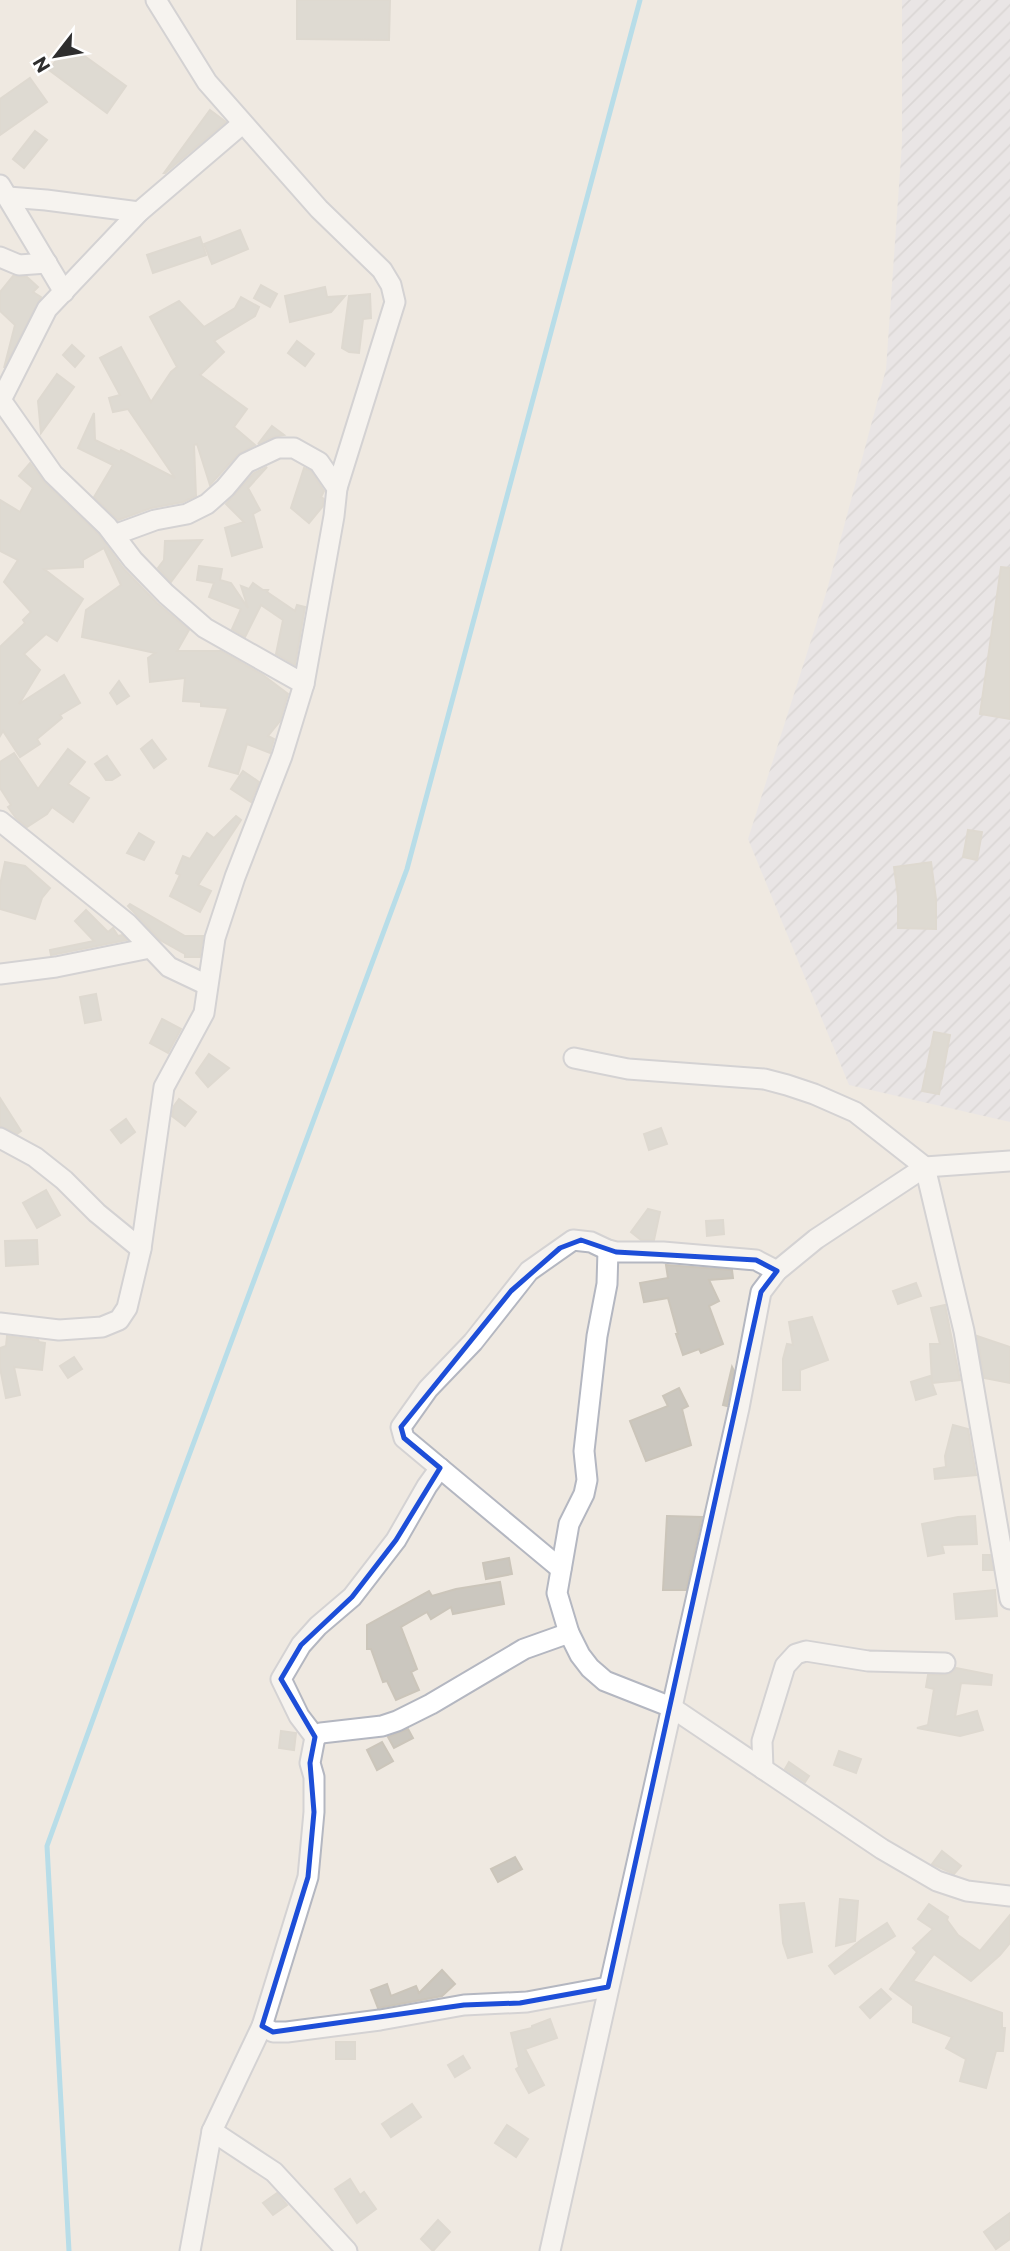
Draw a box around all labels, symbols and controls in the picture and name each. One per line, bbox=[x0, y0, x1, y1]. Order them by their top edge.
north arrow bbox=[21, 21, 91, 91]
text: N bbox=[27, 53, 55, 77]

